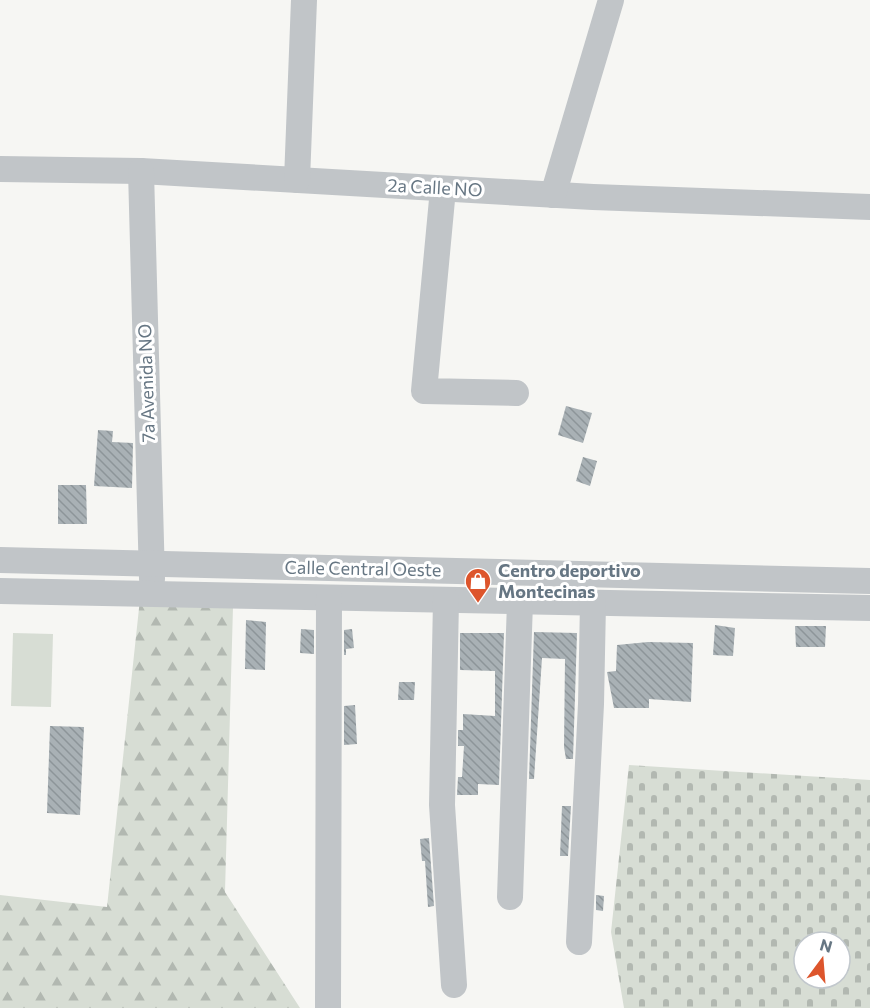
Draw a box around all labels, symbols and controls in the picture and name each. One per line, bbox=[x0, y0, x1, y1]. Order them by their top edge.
street label: 2a Calle NO bbox=[387, 174, 483, 200]
street label: 7a Avenida NO bbox=[133, 323, 159, 443]
street label: Calle Central Oeste bbox=[284, 556, 442, 580]
place label: Centro deportivo Montecinas bbox=[498, 559, 641, 602]
shop icon: Centro deportivo Montecinas bbox=[463, 566, 493, 604]
north arrow bbox=[792, 930, 852, 990]
text: N bbox=[818, 934, 835, 956]

